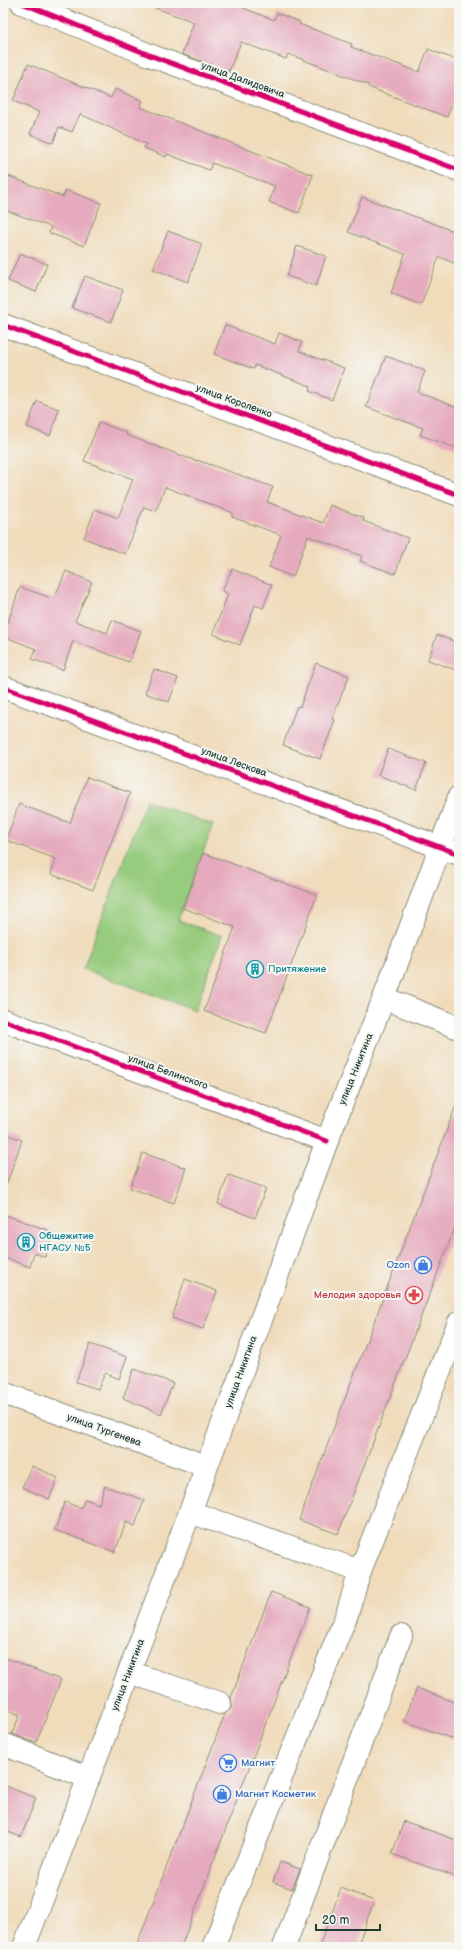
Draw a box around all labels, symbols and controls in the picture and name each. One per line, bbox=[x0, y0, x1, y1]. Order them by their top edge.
street label: улица Далидовича bbox=[200, 59, 286, 101]
street label: улица Короленко bbox=[194, 382, 274, 420]
street label: улица Лескова bbox=[200, 745, 268, 779]
building icon: Притяжение bbox=[245, 959, 265, 979]
place label: Притяжение bbox=[268, 963, 327, 975]
street label: улица Никитина bbox=[336, 1031, 376, 1107]
street label: улица Белинского bbox=[127, 1052, 209, 1092]
place label: Общежитие НГАСУ №5 bbox=[39, 1230, 94, 1254]
building icon: Общежитие НГАСУ №5 bbox=[16, 1232, 36, 1252]
shop icon: Ozon bbox=[413, 1255, 433, 1275]
place label: Ozon bbox=[387, 1259, 410, 1271]
pharmacy icon: Мелодия здоровья bbox=[404, 1285, 424, 1305]
place label: Мелодия здоровья bbox=[314, 1289, 401, 1301]
street label: улица Никитина bbox=[222, 1334, 260, 1410]
street label: улица Тургенева bbox=[65, 1411, 143, 1449]
street label: улица Никитина bbox=[109, 1637, 147, 1713]
supermarket icon: Магнит bbox=[218, 1753, 238, 1773]
place label: Магнит bbox=[241, 1757, 275, 1769]
shop icon: Магнит Косметик bbox=[212, 1784, 232, 1804]
place label: Магнит Косметик bbox=[235, 1788, 317, 1800]
scale bar bbox=[316, 1906, 380, 1932]
text: 20 m bbox=[322, 1913, 349, 1928]

